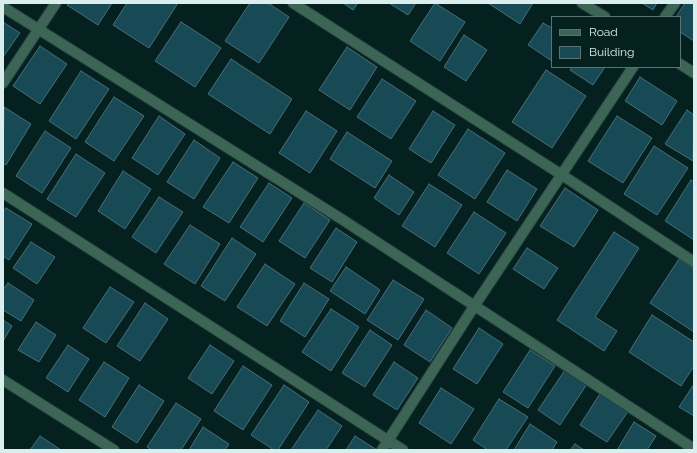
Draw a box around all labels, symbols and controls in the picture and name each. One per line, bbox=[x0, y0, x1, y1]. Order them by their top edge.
legend bbox=[551, 16, 681, 68]
text: Road bbox=[589, 25, 618, 39]
text: Building bbox=[589, 45, 635, 59]

